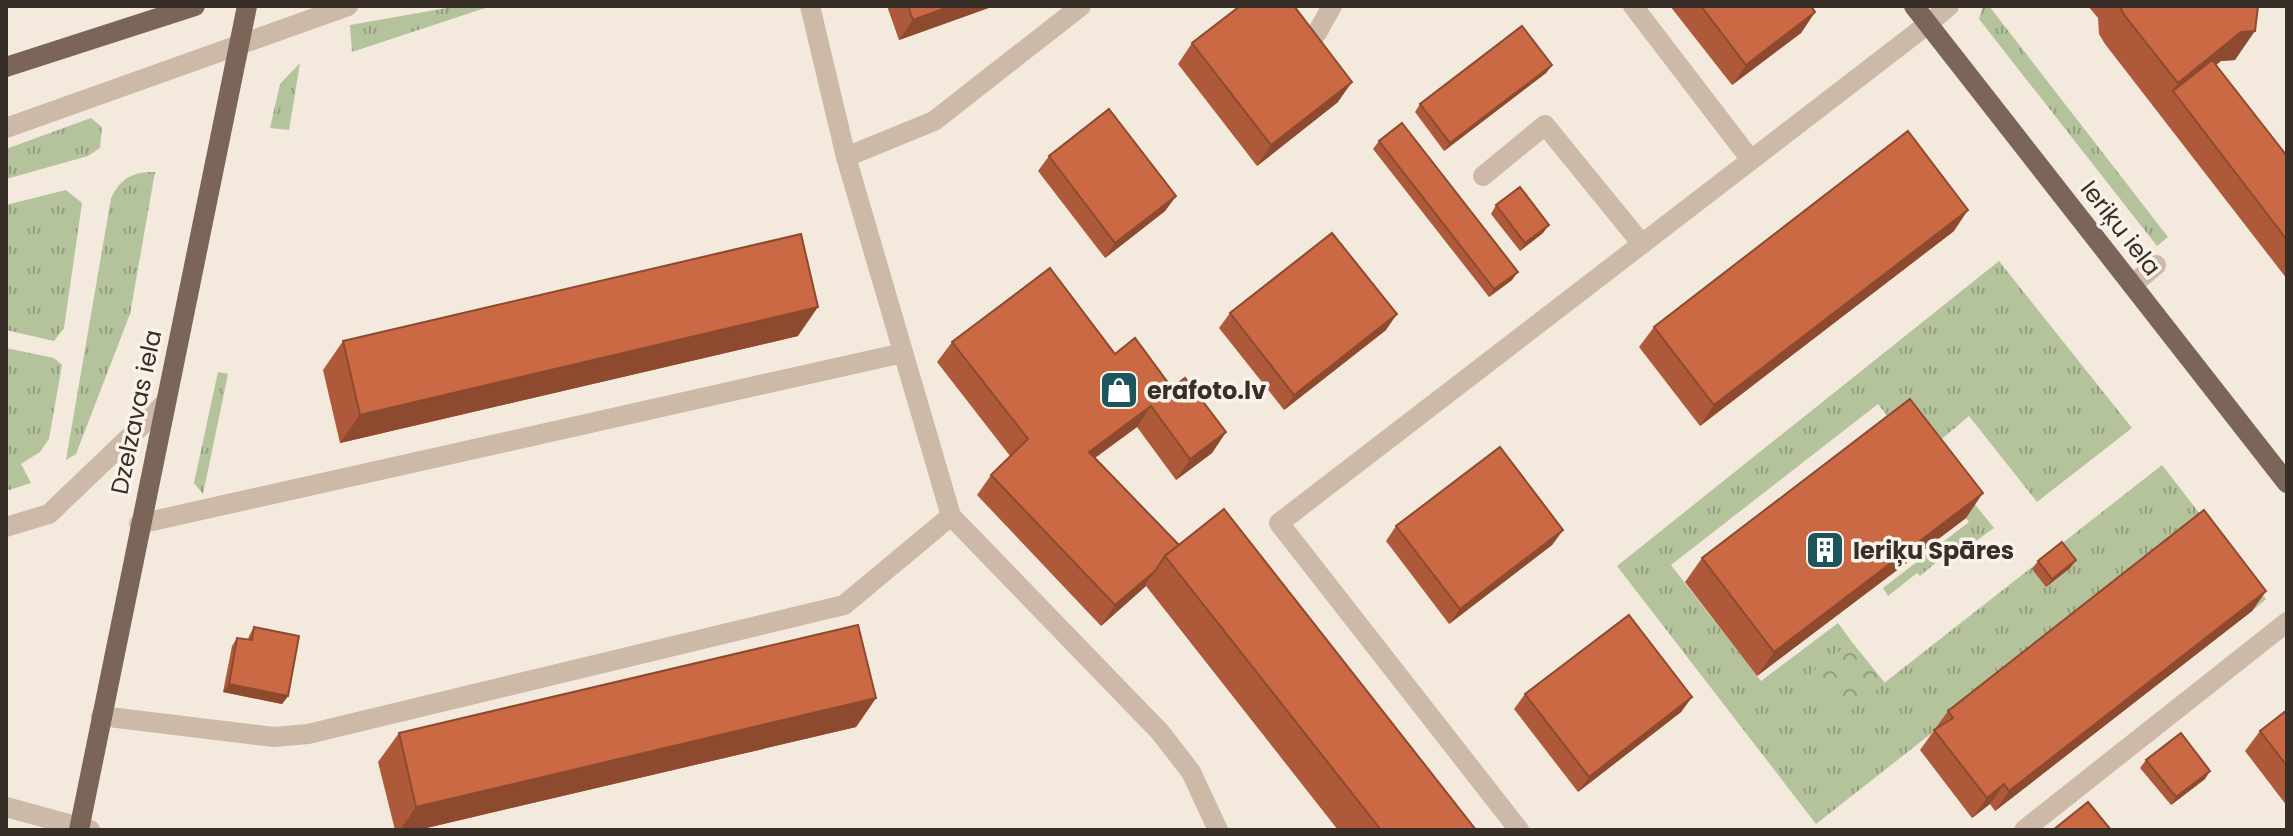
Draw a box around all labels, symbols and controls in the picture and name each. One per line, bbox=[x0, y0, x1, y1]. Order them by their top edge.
street label: Ieriķu iela bbox=[2073, 173, 2169, 283]
street label: Dzelzavas iela bbox=[102, 327, 170, 497]
shop icon: erafoto.lv bbox=[1098, 369, 1140, 411]
place label: erafoto.lv bbox=[1147, 374, 1266, 407]
building icon: Ieriķu Spāres bbox=[1804, 529, 1846, 571]
place label: Ieriķu Spāres bbox=[1853, 534, 2014, 567]

